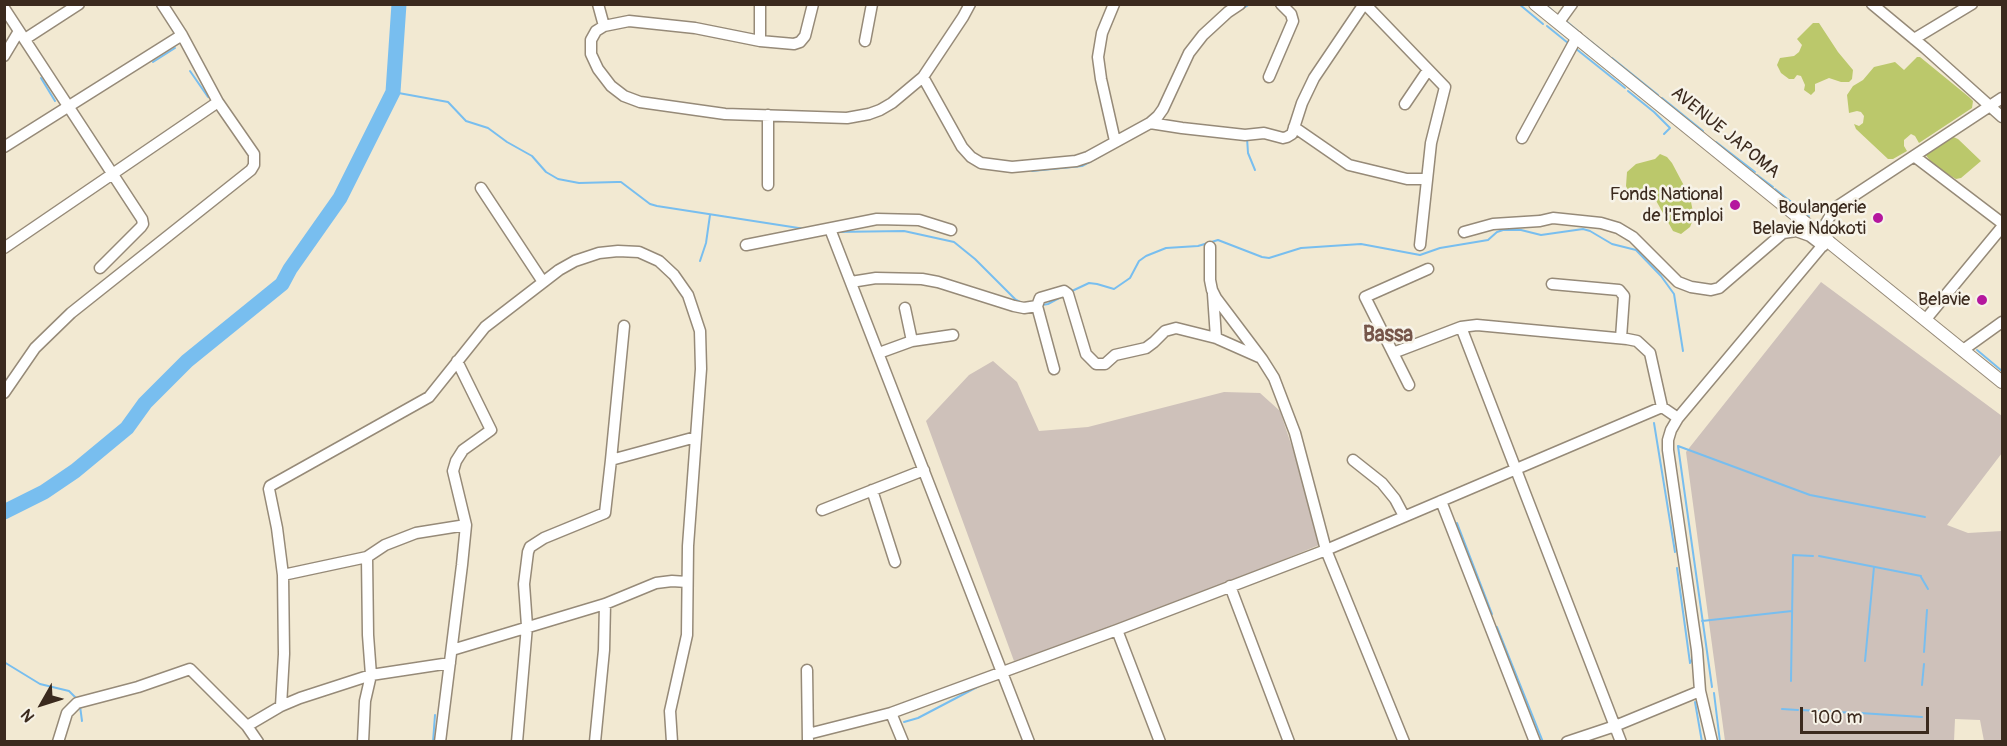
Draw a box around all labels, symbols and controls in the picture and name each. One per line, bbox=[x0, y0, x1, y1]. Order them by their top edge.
street label: AVENUE JAPOMA bbox=[1666, 83, 1784, 183]
place label: Fonds National de l'Emploi bbox=[1610, 184, 1723, 226]
place label: Boulangerie Belavie Ndokoti bbox=[1752, 197, 1866, 240]
marker: Fonds National de l'Emploi bbox=[1728, 198, 1742, 212]
marker: Boulangerie Belavie Ndokoti bbox=[1871, 211, 1885, 225]
place label: Belavie bbox=[1918, 289, 1970, 311]
marker: Belavie bbox=[1975, 293, 1989, 307]
district label: Bassa bbox=[1363, 323, 1413, 349]
north arrow bbox=[12, 674, 72, 734]
scale bar bbox=[1803, 695, 1932, 733]
text: N bbox=[17, 705, 39, 726]
text: 100 m bbox=[1811, 706, 1863, 729]

